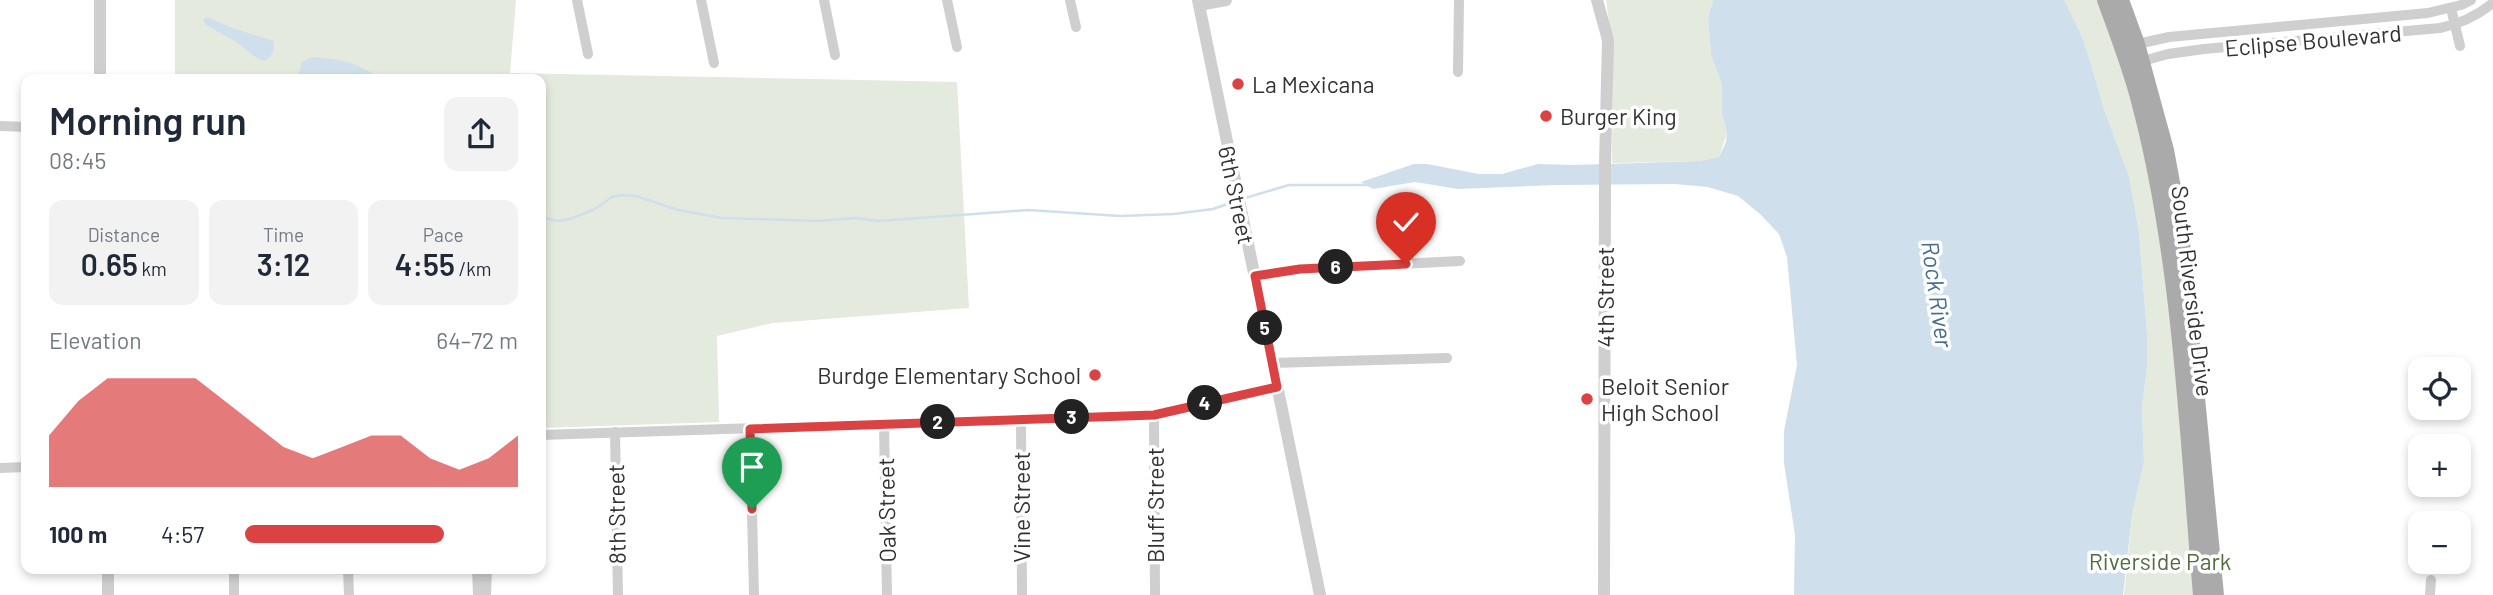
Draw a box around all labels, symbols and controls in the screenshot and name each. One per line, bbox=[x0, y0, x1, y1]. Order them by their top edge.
street label: Eclipse Boulevard bbox=[2223, 18, 2403, 62]
place label: La Mexicana bbox=[1252, 70, 1375, 98]
marker: La Mexicana bbox=[1230, 76, 1246, 92]
text: Morning run bbox=[49, 97, 247, 143]
button: share bbox=[444, 97, 518, 171]
place label: Burger King bbox=[1560, 102, 1677, 130]
marker: Burger King bbox=[1538, 108, 1554, 124]
street label: 6th Street bbox=[1213, 143, 1261, 247]
text: 08:45 bbox=[49, 146, 106, 174]
street label: South Riverside Drive bbox=[2166, 184, 2220, 398]
pin bbox=[1376, 192, 1436, 264]
icon: check bbox=[1387, 203, 1425, 241]
text: Distance bbox=[88, 223, 160, 246]
text: Time bbox=[263, 223, 304, 246]
text: Pace bbox=[423, 223, 464, 246]
water label: Rock River bbox=[1916, 239, 1960, 351]
text: 0.65 bbox=[81, 246, 138, 282]
text: 3:12 bbox=[257, 246, 310, 282]
text: 4:55 bbox=[395, 246, 455, 282]
street label: 4th Street bbox=[1591, 247, 1619, 347]
pin: 6 bbox=[1318, 250, 1354, 284]
text: 6 bbox=[1330, 255, 1341, 278]
text: km bbox=[138, 257, 167, 280]
text: /km bbox=[455, 257, 491, 280]
pin: 5 bbox=[1248, 310, 1282, 346]
text: 5 bbox=[1259, 316, 1270, 339]
text: Elevation bbox=[49, 326, 142, 354]
text: 64–72 m bbox=[436, 326, 518, 354]
map controls bbox=[2408, 357, 2471, 574]
button: locate bbox=[2408, 357, 2471, 420]
place label: Burdge Elementary School bbox=[817, 361, 1081, 389]
marker: Burdge Elementary School bbox=[1087, 367, 1103, 383]
place label: Beloit Senior High School bbox=[1601, 372, 1730, 426]
pin: 4 bbox=[1188, 386, 1222, 420]
text: 4 bbox=[1199, 391, 1210, 414]
marker: Beloit Senior High School bbox=[1579, 391, 1595, 407]
pin: 3 bbox=[1054, 400, 1090, 434]
pin: 2 bbox=[920, 404, 956, 440]
text: 3 bbox=[1066, 405, 1077, 428]
text: 2 bbox=[932, 410, 943, 433]
button: + bbox=[2408, 434, 2471, 497]
pin bbox=[722, 437, 782, 509]
street label: Bluff Street bbox=[1141, 447, 1169, 563]
icon: arrive bbox=[733, 448, 771, 486]
street label: Vine Street bbox=[1007, 451, 1035, 563]
street label: Oak Street bbox=[871, 457, 901, 563]
street label: 8th Street bbox=[601, 464, 631, 564]
button: − bbox=[2408, 511, 2471, 574]
text: 100 m bbox=[49, 520, 107, 548]
text: 4:57 bbox=[161, 520, 204, 548]
park label: Riverside Park bbox=[2089, 547, 2231, 575]

